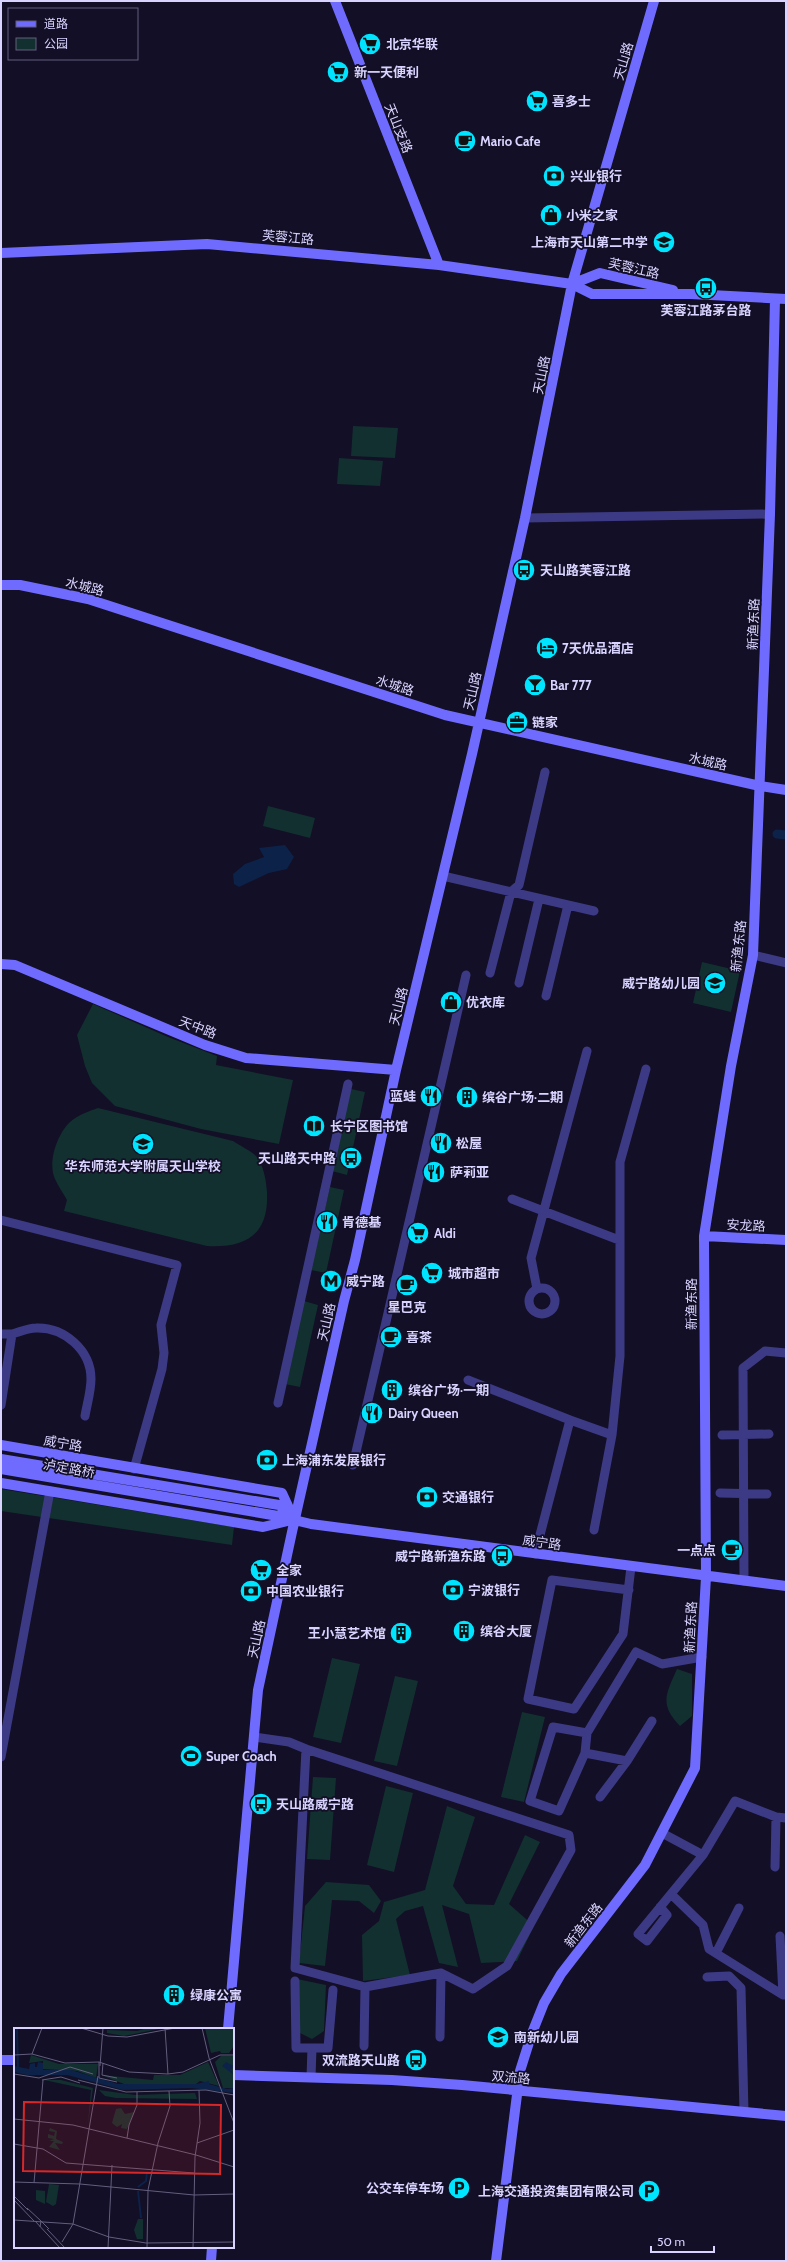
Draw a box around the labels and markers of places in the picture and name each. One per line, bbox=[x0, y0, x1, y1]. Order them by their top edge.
supermarket icon: 北京华联 bbox=[357, 31, 383, 57]
place label: 北京华联 bbox=[386, 36, 438, 52]
supermarket icon: 新一天便利 bbox=[325, 59, 351, 85]
place label: 新一天便利 bbox=[354, 64, 419, 80]
supermarket icon: 喜多士 bbox=[524, 88, 550, 114]
place label: 喜多士 bbox=[552, 93, 591, 109]
cafe icon: Mario Cafe bbox=[452, 128, 478, 154]
place label: Mario Cafe bbox=[480, 133, 541, 149]
bank icon: 兴业银行 bbox=[541, 163, 567, 189]
place label: 兴业银行 bbox=[570, 168, 622, 184]
shop icon: 小米之家 bbox=[538, 202, 564, 228]
place label: 小米之家 bbox=[566, 207, 618, 223]
school or university icon: 上海市天山第二中学 bbox=[651, 229, 677, 255]
place label: 上海市天山第二中学 bbox=[531, 234, 648, 250]
bus stop icon: 芙蓉江路茅台路 bbox=[693, 275, 719, 301]
place label: 芙蓉江路茅台路 bbox=[660, 302, 752, 318]
bus stop icon: 天山路芙蓉江路 bbox=[511, 557, 537, 583]
place label: 天山路芙蓉江路 bbox=[540, 562, 631, 578]
hotel icon: 7天优品酒店 bbox=[534, 635, 560, 661]
place label: 7天优品酒店 bbox=[562, 640, 634, 656]
bar icon: Bar 777 bbox=[522, 672, 548, 698]
place label: Bar 777 bbox=[550, 677, 592, 693]
office icon: 链家 bbox=[504, 709, 530, 735]
place label: 链家 bbox=[532, 714, 558, 730]
school or university icon: 威宁路幼儿园 bbox=[702, 970, 728, 996]
place label: 威宁路幼儿园 bbox=[622, 975, 700, 991]
shop icon: 优衣库 bbox=[438, 989, 464, 1015]
place label: 优衣库 bbox=[466, 994, 505, 1010]
restaurant icon: 蓝蛙 bbox=[418, 1083, 444, 1109]
building icon: 缤谷广场·二期 bbox=[454, 1084, 480, 1110]
place label: 蓝蛙 bbox=[390, 1088, 416, 1104]
place label: 缤谷广场·二期 bbox=[482, 1089, 563, 1105]
library icon: 长宁区图书馆 bbox=[301, 1113, 327, 1139]
place label: 长宁区图书馆 bbox=[330, 1118, 408, 1134]
restaurant icon: 松屋 bbox=[428, 1130, 454, 1156]
school or university icon: 华东师范大学附属天山学校 bbox=[130, 1131, 156, 1157]
place label: 松屋 bbox=[456, 1135, 482, 1151]
bus stop icon: 天山路天中路 bbox=[338, 1145, 364, 1171]
place label: 天山路天中路 bbox=[258, 1150, 336, 1166]
place label: 华东师范大学附属天山学校 bbox=[65, 1158, 221, 1174]
restaurant icon: 萨莉亚 bbox=[421, 1159, 447, 1185]
place label: 萨莉亚 bbox=[450, 1164, 489, 1180]
restaurant icon: 肯德基 bbox=[314, 1209, 340, 1235]
place label: 肯德基 bbox=[342, 1214, 382, 1230]
supermarket icon: Aldi bbox=[405, 1220, 431, 1246]
place label: Aldi bbox=[434, 1225, 456, 1241]
supermarket icon: 城市超市 bbox=[419, 1260, 445, 1286]
place label: 城市超市 bbox=[448, 1265, 500, 1281]
metro station icon: 威宁路 bbox=[318, 1268, 344, 1294]
cafe icon: 星巴克 bbox=[394, 1272, 420, 1298]
place label: 威宁路 bbox=[346, 1273, 385, 1289]
place label: 星巴克 bbox=[387, 1299, 427, 1315]
cafe icon: 喜茶 bbox=[378, 1324, 404, 1350]
place label: 喜茶 bbox=[406, 1329, 432, 1345]
building icon: 缤谷广场·一期 bbox=[379, 1377, 405, 1403]
place label: 缤谷广场·一期 bbox=[408, 1382, 489, 1398]
restaurant icon: Dairy Queen bbox=[359, 1400, 385, 1426]
place label: Dairy Queen bbox=[388, 1405, 459, 1421]
bank icon: 上海浦东发展银行 bbox=[254, 1447, 280, 1473]
place label: 上海浦东发展银行 bbox=[282, 1452, 386, 1468]
bank icon: 交通银行 bbox=[414, 1484, 440, 1510]
place label: 交通银行 bbox=[442, 1489, 494, 1505]
cafe icon: 一点点 bbox=[719, 1537, 745, 1563]
place label: 一点点 bbox=[677, 1542, 716, 1558]
bus stop icon: 威宁路新渔东路 bbox=[489, 1543, 515, 1569]
place label: 威宁路新渔东路 bbox=[395, 1548, 486, 1564]
supermarket icon: 全家 bbox=[248, 1557, 274, 1583]
place label: 全家 bbox=[276, 1562, 302, 1578]
bank icon: 宁波银行 bbox=[440, 1577, 466, 1603]
bank icon: 中国农业银行 bbox=[238, 1578, 264, 1604]
place label: 宁波银行 bbox=[468, 1582, 520, 1598]
place label: 中国农业银行 bbox=[266, 1583, 344, 1599]
building icon: 缤谷大厦 bbox=[451, 1618, 477, 1644]
building icon: 王小慧艺术馆 bbox=[388, 1620, 414, 1646]
place label: 缤谷大厦 bbox=[480, 1623, 532, 1639]
place label: 王小慧艺术馆 bbox=[308, 1625, 386, 1641]
sports icon: Super Coach bbox=[178, 1743, 204, 1769]
place label: Super Coach bbox=[206, 1748, 277, 1764]
bus stop icon: 天山路威宁路 bbox=[248, 1791, 274, 1817]
place label: 天山路威宁路 bbox=[276, 1796, 354, 1812]
building icon: 绿康公寓 bbox=[161, 1982, 187, 2008]
place label: 绿康公寓 bbox=[190, 1987, 242, 2003]
school or university icon: 南新幼儿园 bbox=[485, 2024, 511, 2050]
place label: 南新幼儿园 bbox=[514, 2029, 579, 2045]
bus stop icon: 双流路天山路 bbox=[403, 2047, 429, 2073]
place label: 双流路天山路 bbox=[322, 2052, 400, 2068]
parking icon: 公交车停车场 bbox=[446, 2175, 472, 2201]
parking icon: 上海交通投资集团有限公司 bbox=[636, 2178, 662, 2204]
place label: 公交车停车场 bbox=[366, 2180, 444, 2196]
place label: 上海交通投资集团有限公司 bbox=[478, 2183, 634, 2199]

